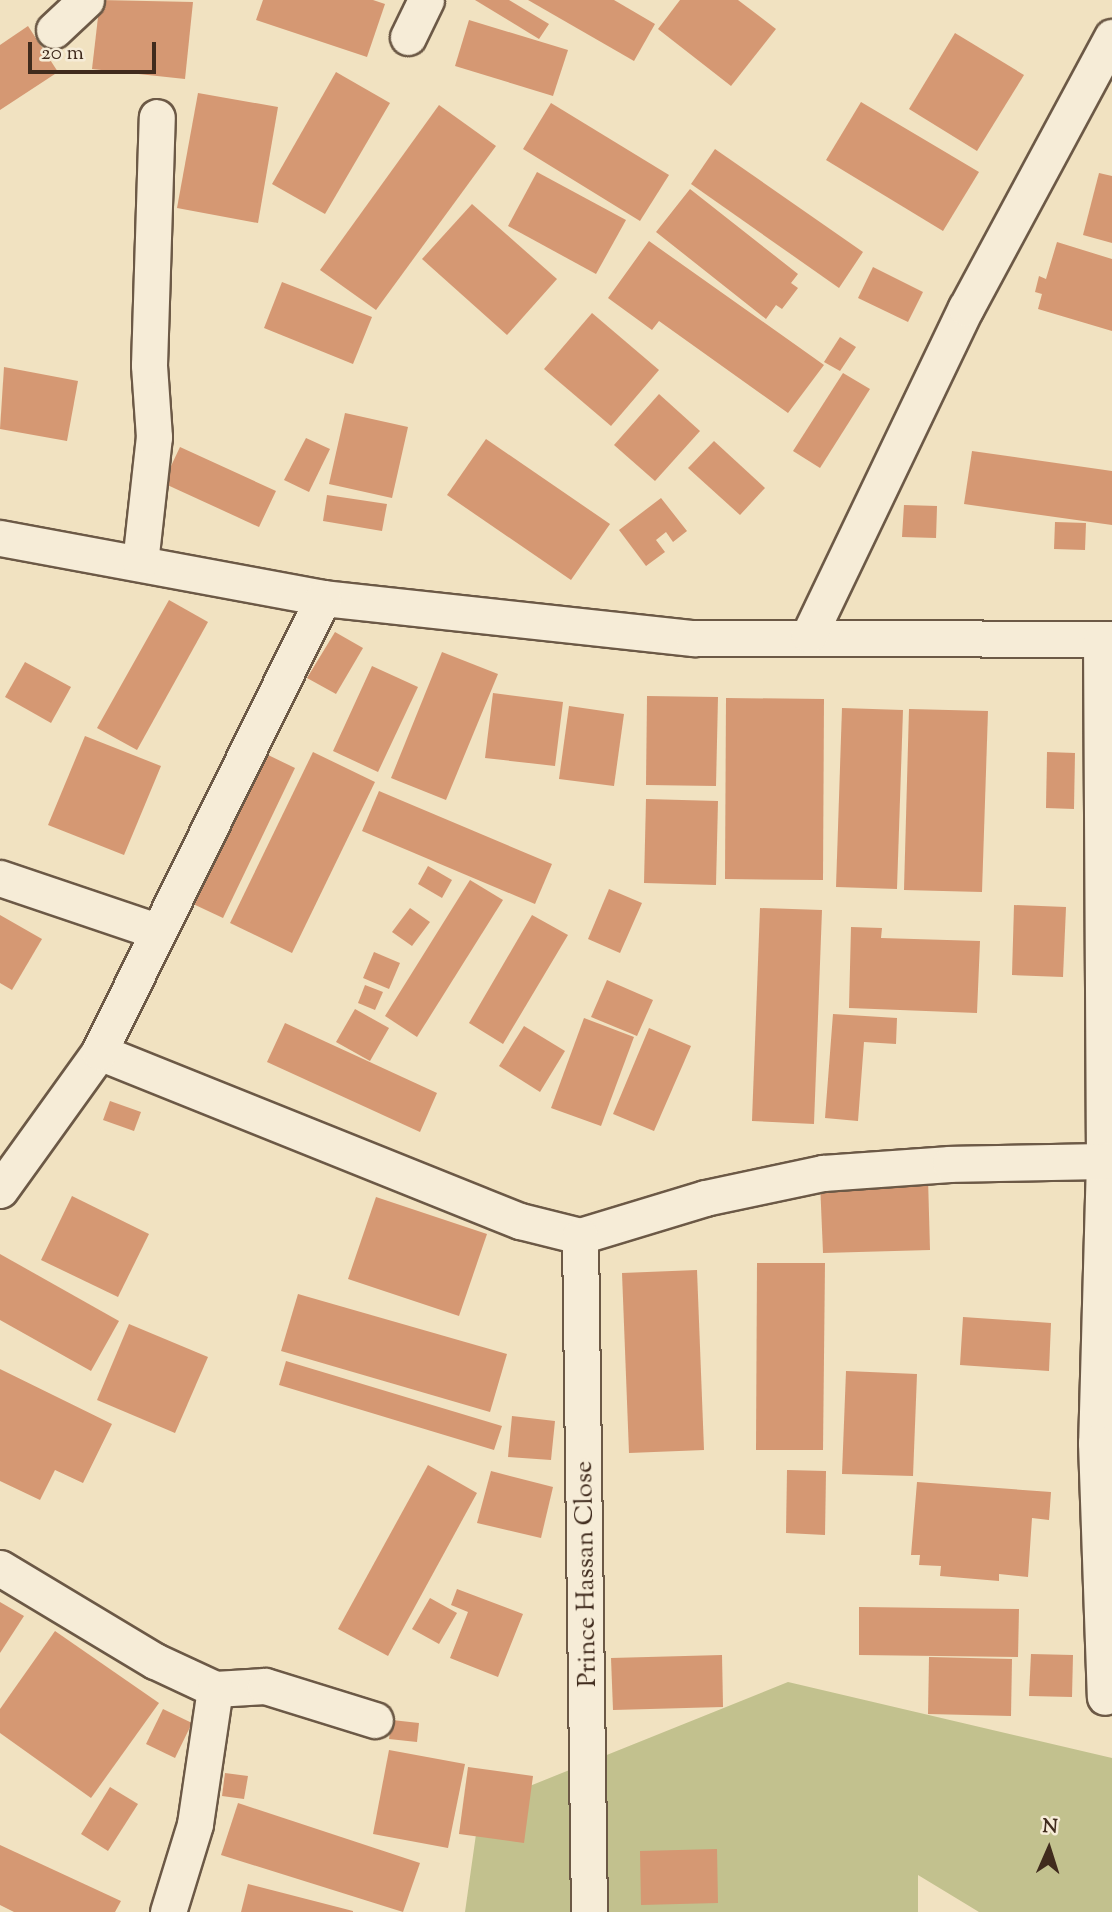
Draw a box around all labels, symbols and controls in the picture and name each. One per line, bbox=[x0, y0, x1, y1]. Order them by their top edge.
scale bar bbox=[32, 28, 159, 72]
text: 20 m bbox=[41, 39, 84, 69]
street label: Prince Hassan Close bbox=[569, 1461, 605, 1687]
north arrow bbox=[1014, 1814, 1084, 1884]
text: N bbox=[1042, 1814, 1058, 1841]

